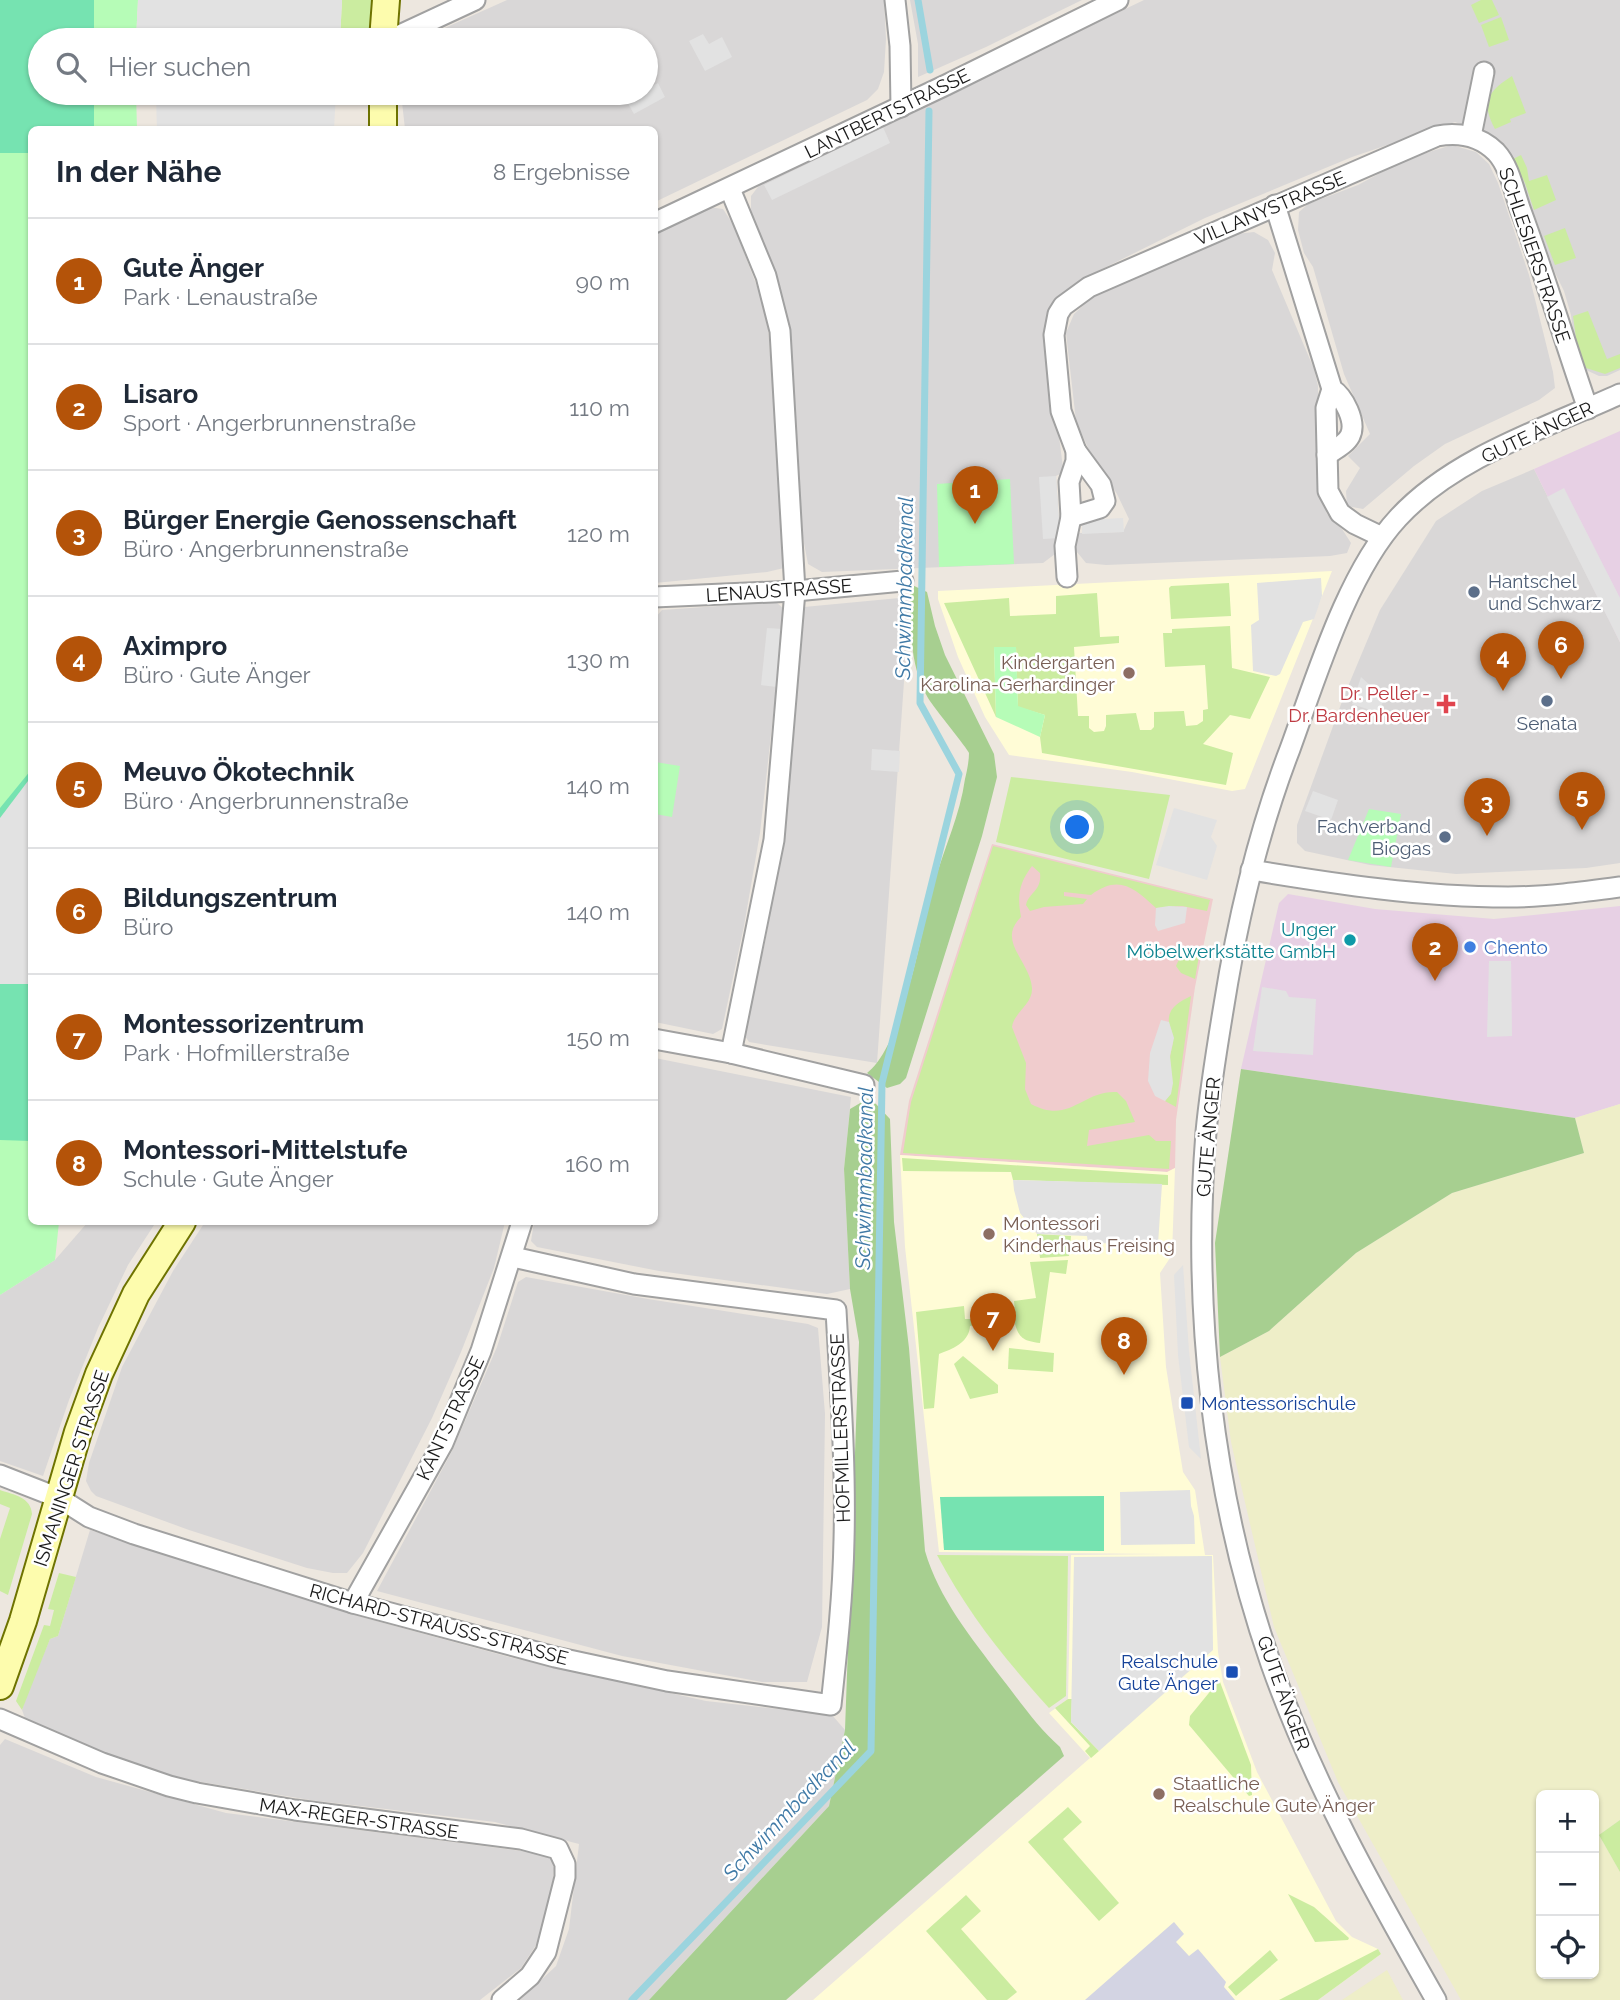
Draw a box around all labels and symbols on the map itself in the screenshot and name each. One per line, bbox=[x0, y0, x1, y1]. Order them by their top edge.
street label: LANTBERTSTRASSE bbox=[801, 63, 973, 163]
street label: SCHLESIERSTRASSE bbox=[1495, 164, 1575, 346]
street label: VILLANYSTRASSE bbox=[1191, 166, 1349, 250]
street label: GUTE ÄNGER bbox=[1478, 397, 1596, 467]
pin: 1 bbox=[952, 466, 998, 524]
water label: Schwimmbadkanal bbox=[890, 496, 918, 681]
place label: Hantschel und Schwarz bbox=[1488, 570, 1601, 614]
street label: LENAUSTRASSE bbox=[705, 574, 853, 606]
marker: Hantschel und Schwarz bbox=[1466, 584, 1482, 600]
pin: 6 bbox=[1538, 621, 1584, 679]
pin: 4 bbox=[1480, 633, 1526, 691]
place label: Kindergarten Karolina-Gerhardinger bbox=[920, 651, 1115, 695]
marker: Kindergarten Karolina-Gerhardinger bbox=[1121, 665, 1137, 681]
place label: Dr. Peller - Dr. Bardenheuer bbox=[1288, 682, 1430, 726]
marker: Senata bbox=[1539, 693, 1555, 709]
marker: Dr. Peller - Dr. Bardenheuer bbox=[1436, 694, 1456, 714]
place label: Senata bbox=[1517, 712, 1577, 734]
pin: 5 bbox=[1559, 772, 1605, 830]
pin: 3 bbox=[1464, 778, 1510, 836]
your location bbox=[1060, 810, 1094, 844]
place label: Fachverband Biogas bbox=[1317, 815, 1431, 859]
marker: Fachverband Biogas bbox=[1437, 829, 1453, 845]
place label: Unger Möbelwerkstätte GmbH bbox=[1126, 918, 1336, 962]
pin: 2 bbox=[1412, 923, 1458, 981]
marker: Unger Möbelwerkstätte GmbH bbox=[1342, 932, 1358, 948]
place label: Chento bbox=[1484, 936, 1548, 958]
marker: Chento bbox=[1462, 939, 1478, 955]
street label: GUTE ÄNGER bbox=[1192, 1076, 1224, 1198]
water label: Schwimmbadkanal bbox=[850, 1086, 878, 1271]
place label: Montessori Kinderhaus Freising bbox=[1003, 1212, 1175, 1256]
marker: Montessori Kinderhaus Freising bbox=[981, 1226, 997, 1242]
pin: 7 bbox=[970, 1293, 1016, 1351]
pin: 8 bbox=[1101, 1317, 1147, 1375]
street label: HOFMILLERSTRASSE bbox=[826, 1333, 854, 1523]
street label: KANTSTRASSE bbox=[412, 1353, 488, 1483]
street label: ISMANINGER STRASSE bbox=[29, 1367, 113, 1569]
place label: Montessorischule bbox=[1201, 1392, 1356, 1414]
marker: Montessorischule bbox=[1179, 1395, 1195, 1411]
street label: RICHARD-STRAUSS-STRASSE bbox=[307, 1579, 571, 1669]
street label: GUTE ÄNGER bbox=[1253, 1633, 1315, 1753]
place label: Realschule Gute Änger bbox=[1118, 1650, 1218, 1694]
marker: Realschule Gute Änger bbox=[1224, 1664, 1240, 1680]
water label: Schwimmbadkanal bbox=[717, 1735, 861, 1886]
place label: Staatliche Realschule Gute Änger bbox=[1173, 1772, 1375, 1816]
marker: Staatliche Realschule Gute Änger bbox=[1151, 1786, 1167, 1802]
street label: MAX-REGER-STRASSE bbox=[258, 1793, 460, 1843]

